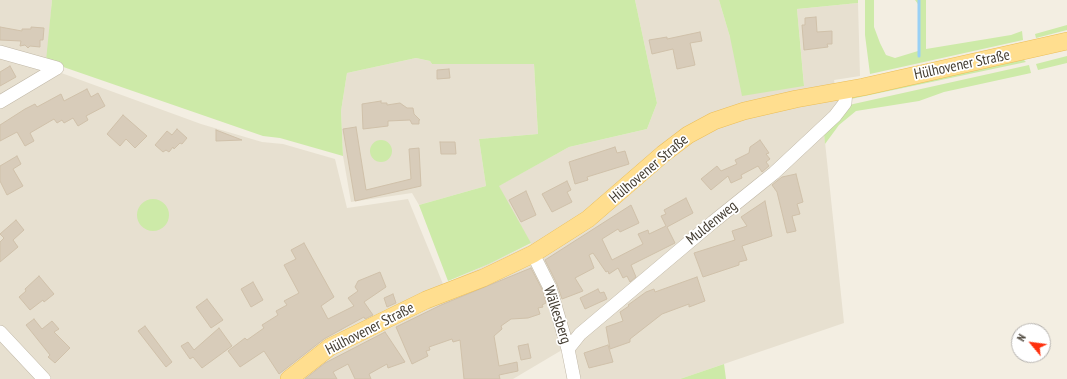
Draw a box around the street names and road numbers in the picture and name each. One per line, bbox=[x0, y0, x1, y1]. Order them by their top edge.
street label: Hülhovener Straße bbox=[913, 46, 1011, 84]
street label: Hülhovener Straße bbox=[606, 131, 692, 207]
street label: Muldenweg bbox=[683, 197, 741, 249]
street label: Wälkesberg bbox=[539, 284, 575, 346]
street label: Hülhovener Straße bbox=[323, 299, 417, 359]

